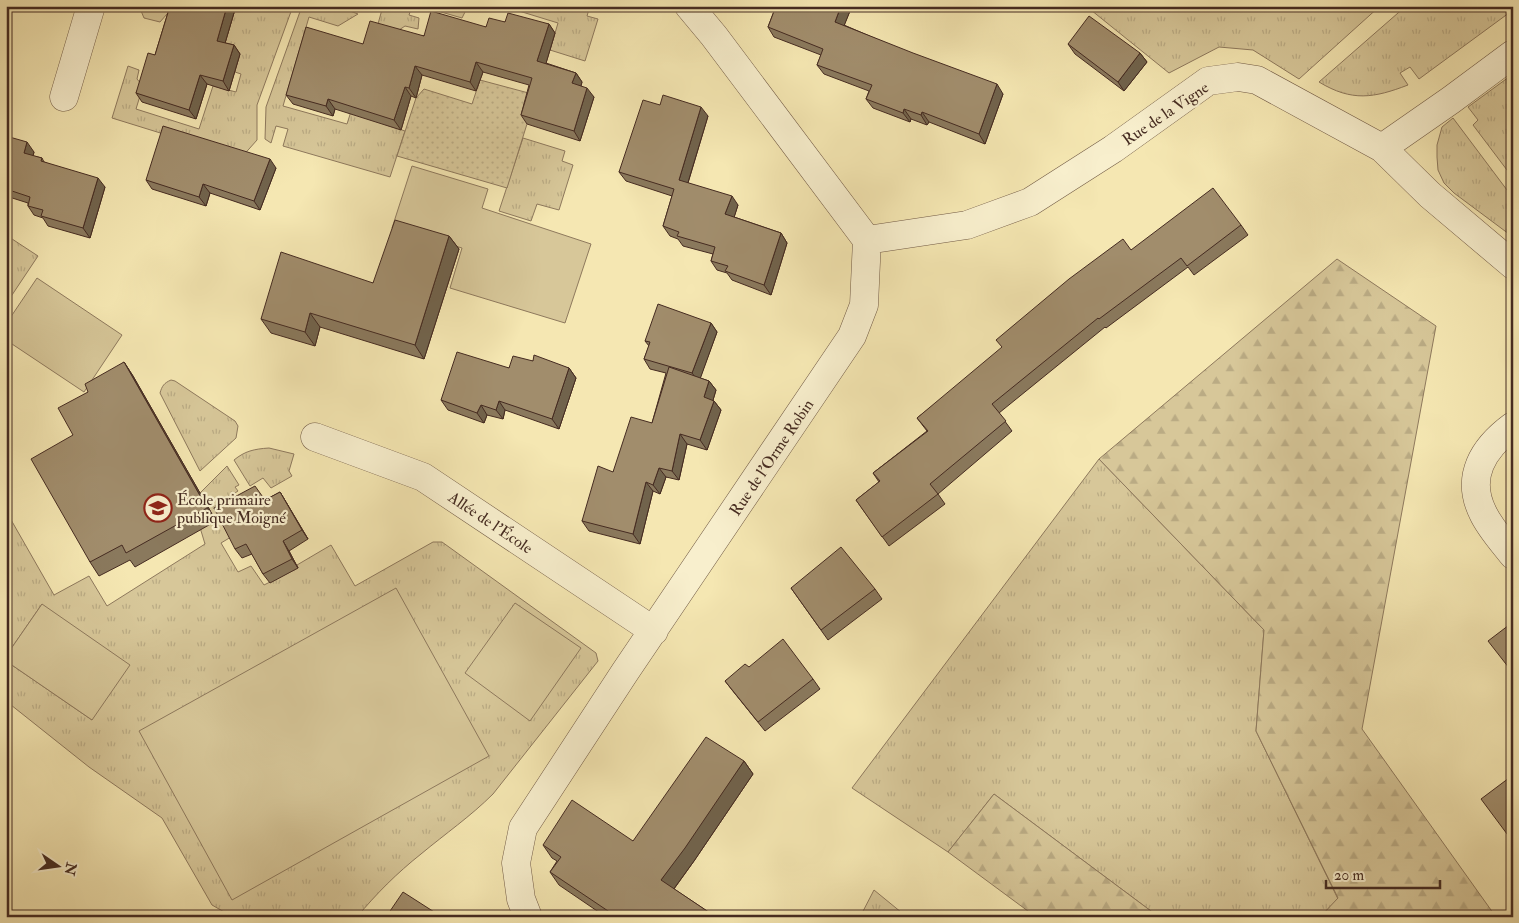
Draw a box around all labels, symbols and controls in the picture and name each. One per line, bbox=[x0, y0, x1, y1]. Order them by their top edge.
street label: Rue de la Vigne bbox=[1119, 77, 1213, 150]
street label: Rue de l'Orme Robin bbox=[725, 395, 818, 520]
street label: Allée de l'École bbox=[444, 486, 537, 559]
place label: École primaire publique Moigné bbox=[176, 489, 286, 529]
school or university icon: École primaire publique Moigné bbox=[143, 493, 173, 523]
north arrow bbox=[32, 840, 82, 890]
scale bar bbox=[1326, 858, 1440, 890]
text: N bbox=[60, 860, 80, 877]
text: 20 m bbox=[1334, 866, 1364, 885]

